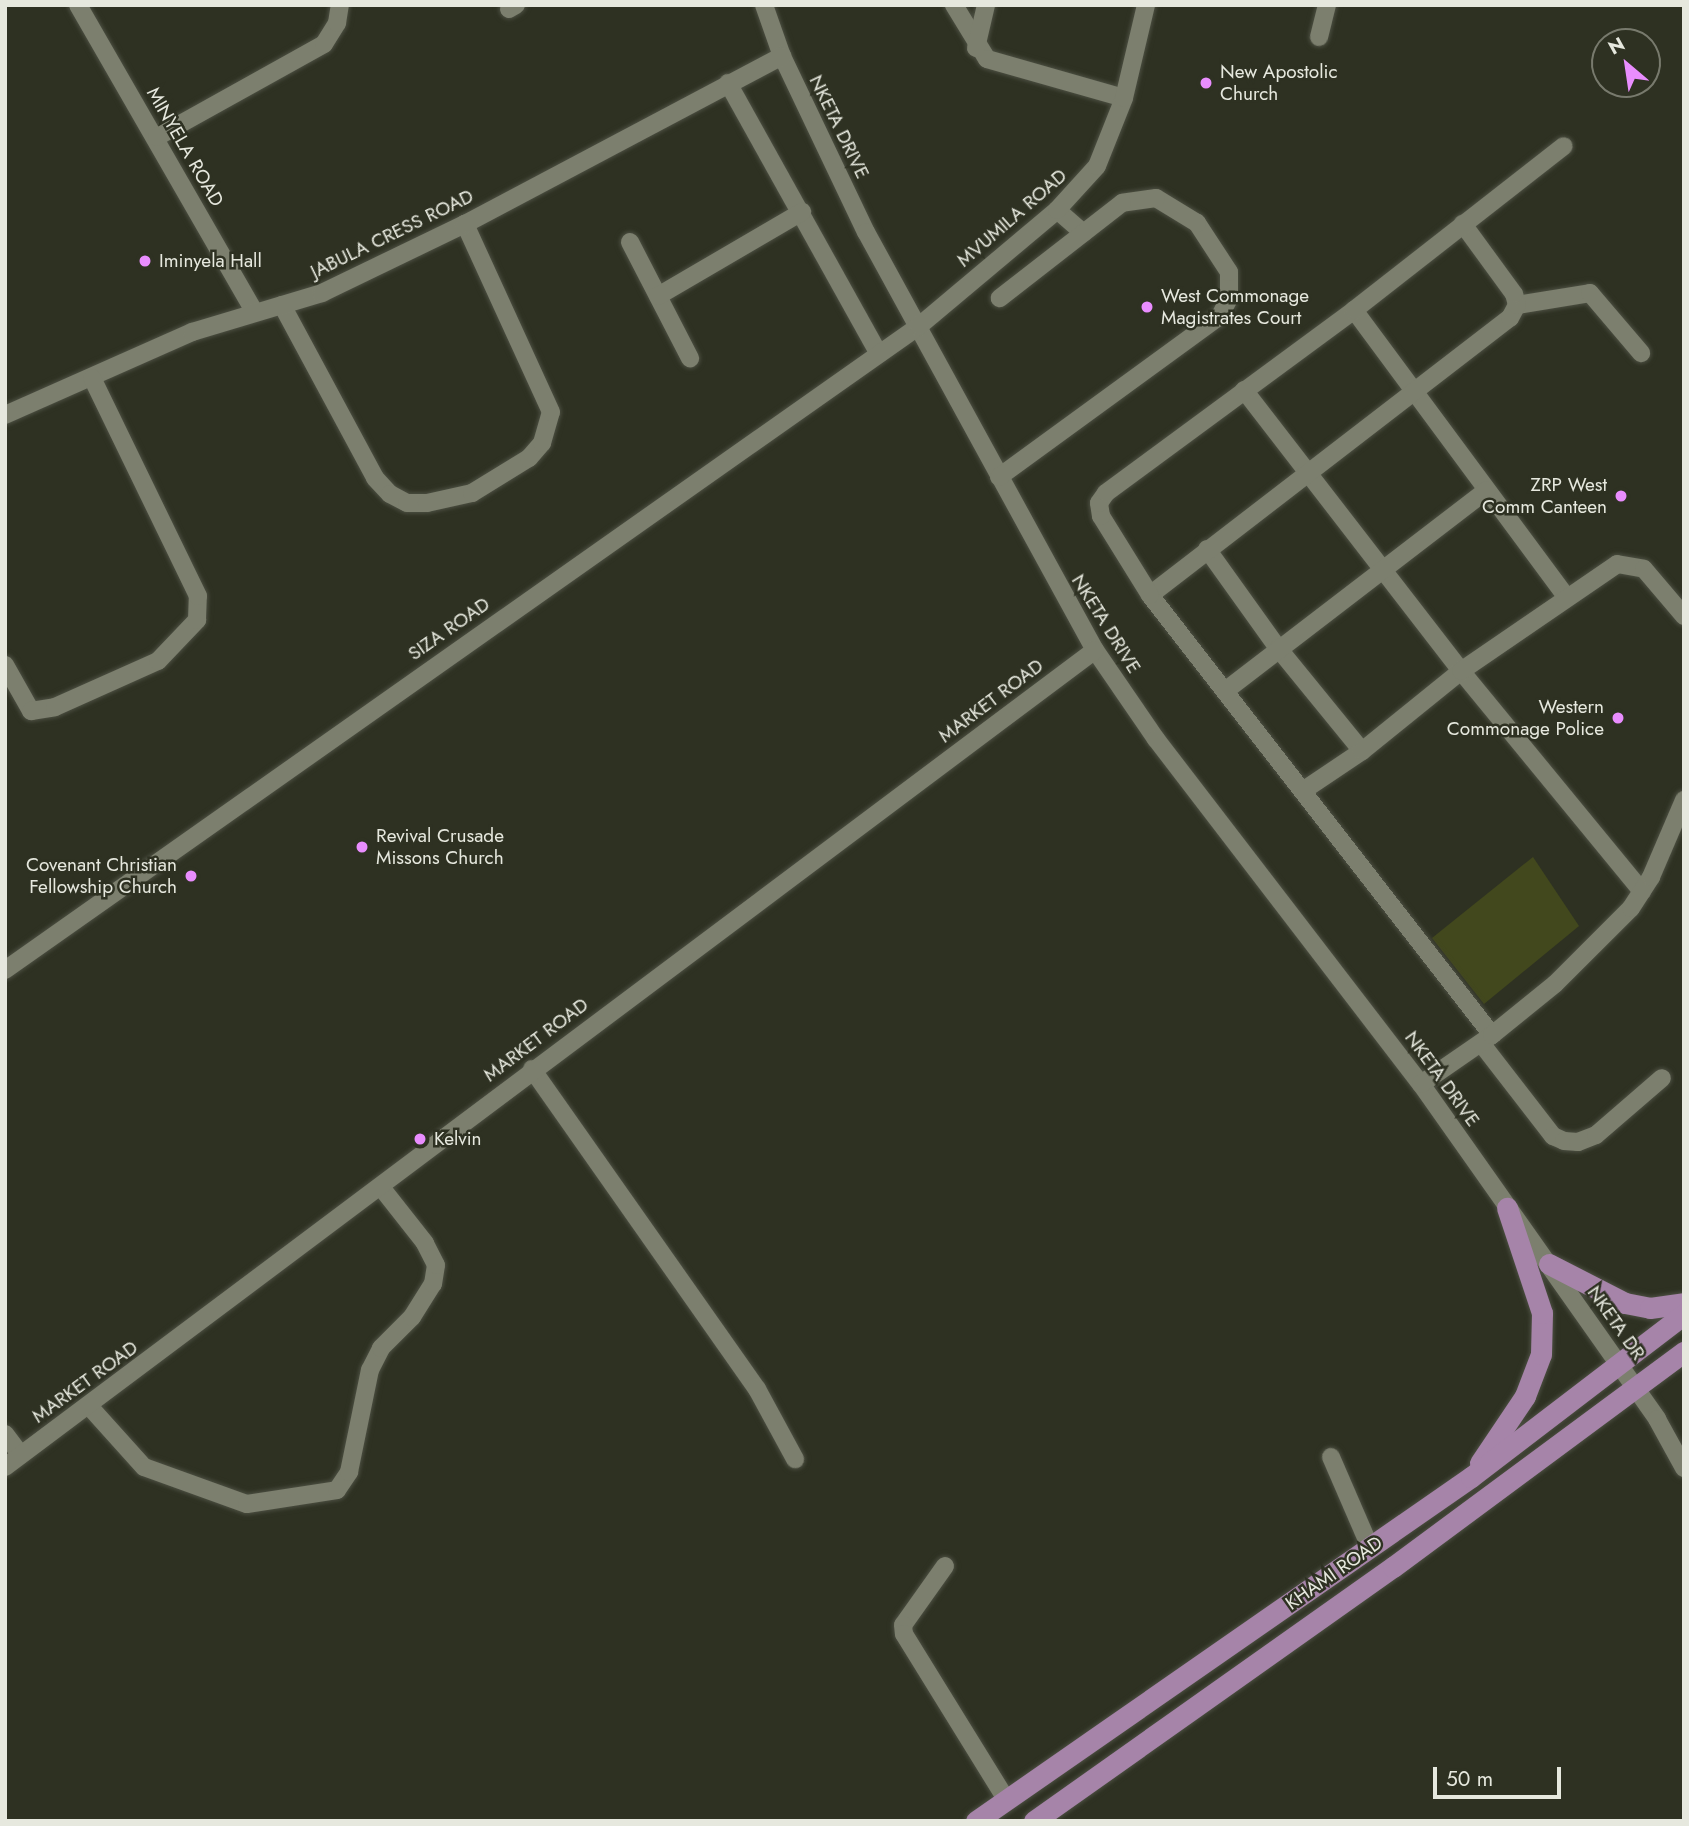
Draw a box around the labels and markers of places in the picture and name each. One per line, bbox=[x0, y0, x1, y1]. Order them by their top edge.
place label: New Apostolic Church bbox=[1220, 61, 1338, 105]
marker: New Apostolic Church bbox=[1198, 75, 1214, 91]
place label: Iminyela Hall bbox=[159, 250, 262, 272]
marker: Iminyela Hall bbox=[137, 253, 153, 269]
place label: West Commonage Magistrates Court bbox=[1161, 285, 1309, 329]
marker: West Commonage Magistrates Court bbox=[1139, 299, 1155, 315]
place label: ZRP West Comm Canteen bbox=[1482, 474, 1607, 518]
marker: ZRP West Comm Canteen bbox=[1613, 488, 1629, 504]
place label: Western Commonage Police bbox=[1447, 696, 1604, 740]
marker: Western Commonage Police bbox=[1610, 710, 1626, 726]
place label: Revival Crusade Missons Church bbox=[376, 825, 504, 869]
marker: Revival Crusade Missons Church bbox=[354, 839, 370, 855]
place label: Covenant Christian Fellowship Church bbox=[26, 854, 177, 898]
marker: Covenant Christian Fellowship Church bbox=[183, 868, 199, 884]
place label: Kelvin bbox=[434, 1128, 482, 1150]
marker: Kelvin bbox=[412, 1131, 428, 1147]

